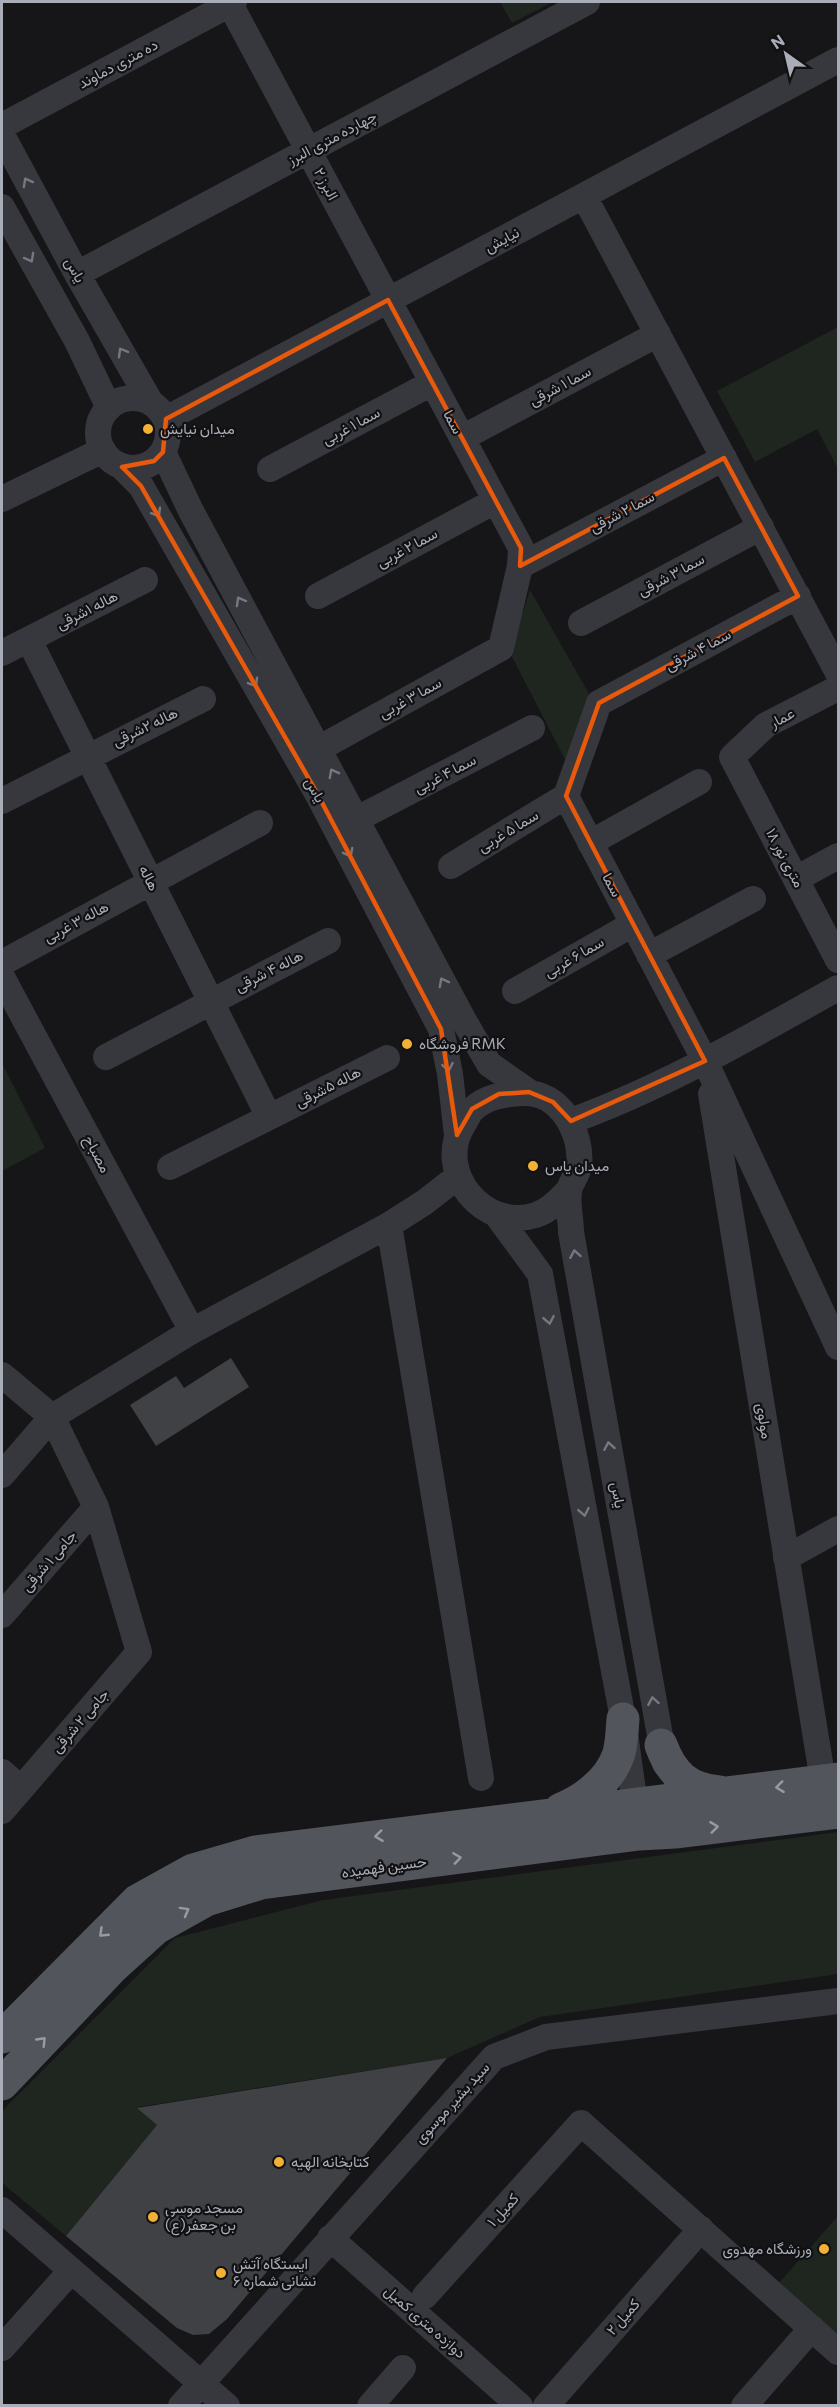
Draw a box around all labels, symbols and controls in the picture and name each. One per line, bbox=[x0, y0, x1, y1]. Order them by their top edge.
north arrow bbox=[756, 24, 816, 84]
text: N bbox=[767, 30, 788, 52]
street label: ده متری دماوند bbox=[75, 35, 161, 93]
street label: چهارده متری البرز bbox=[283, 106, 380, 170]
street label: البرز ۲ bbox=[310, 164, 343, 203]
one-way arrow bbox=[23, 177, 34, 188]
street label: نیایش bbox=[481, 223, 523, 257]
one-way arrow bbox=[23, 252, 34, 262]
street label: یاس bbox=[60, 254, 90, 286]
one-way arrow bbox=[118, 348, 129, 358]
street label: سما ۱ شرقی bbox=[525, 361, 595, 411]
street label: سما ۱ غربی bbox=[318, 402, 384, 450]
street label: سما bbox=[440, 407, 468, 437]
place label: میدان نیایش bbox=[160, 419, 235, 439]
marker: میدان نیایش bbox=[141, 422, 155, 436]
street label: سما ۲ شرقی bbox=[586, 486, 658, 538]
one-way arrow bbox=[149, 507, 161, 518]
street label: سما ۲ غربی bbox=[373, 523, 441, 573]
street label: سما ۳ شرقی bbox=[634, 549, 708, 601]
street label: هاله ۱شرقی bbox=[53, 586, 121, 634]
one-way arrow bbox=[236, 597, 247, 607]
street label: سما ۴ شرقی bbox=[662, 624, 735, 676]
street label: سما ۳ غربی bbox=[375, 672, 445, 723]
one-way arrow bbox=[246, 677, 258, 687]
street label: هاله ۲شرقی bbox=[109, 703, 181, 751]
street label: عمار bbox=[765, 703, 798, 732]
street label: سما ۴ غربی bbox=[410, 750, 480, 798]
one-way arrow bbox=[329, 768, 340, 779]
street label: یاس bbox=[300, 774, 330, 806]
street label: سما ۵ غربی bbox=[474, 805, 542, 857]
street label: ۱۸ متری نور bbox=[761, 825, 809, 891]
one-way arrow bbox=[341, 847, 353, 858]
street label: هاله bbox=[136, 862, 164, 893]
street label: سما bbox=[599, 870, 627, 900]
street label: هاله ۳ غربی bbox=[40, 897, 112, 947]
street label: سما ۶ غربی bbox=[540, 932, 608, 982]
street label: هاله ۴ شرقی bbox=[232, 945, 306, 997]
one-way arrow bbox=[439, 977, 451, 988]
place label: فروشگاه RMK bbox=[419, 1034, 506, 1053]
marker: فروشگاه RMK bbox=[400, 1037, 414, 1051]
one-way arrow bbox=[441, 1061, 454, 1071]
street label: هاله ۵شرقی bbox=[292, 1062, 364, 1112]
street label: مصباح bbox=[78, 1132, 115, 1177]
place label: میدان یاس bbox=[545, 1156, 609, 1176]
marker: میدان یاس bbox=[526, 1159, 540, 1173]
one-way arrow bbox=[569, 1250, 582, 1260]
one-way arrow bbox=[542, 1315, 555, 1325]
street label: مولوی bbox=[751, 1402, 777, 1440]
one-way arrow bbox=[603, 1442, 616, 1452]
street label: یاس bbox=[606, 1480, 630, 1510]
one-way arrow bbox=[577, 1506, 590, 1516]
street label: جامی ۱ شرقی bbox=[17, 1526, 81, 1596]
street label: جامی ۲ شرقی bbox=[47, 1685, 113, 1757]
one-way arrow bbox=[648, 1696, 660, 1705]
one-way arrow bbox=[776, 1780, 785, 1792]
one-way arrow bbox=[709, 1821, 718, 1834]
one-way arrow bbox=[374, 1830, 383, 1842]
street label: حسین فهمیده bbox=[340, 1851, 428, 1883]
one-way arrow bbox=[453, 1852, 462, 1864]
one-way arrow bbox=[179, 1907, 190, 1918]
one-way arrow bbox=[100, 1926, 111, 1937]
one-way arrow bbox=[35, 2038, 46, 2048]
street label: سید بشیر موسوی bbox=[410, 2058, 494, 2148]
place label: کتابخانه الهیه bbox=[291, 2152, 370, 2171]
marker: کتابخانه الهیه bbox=[272, 2155, 286, 2169]
street label: کمیل ۱ bbox=[483, 2189, 523, 2230]
place label: مسجد موسی بن جعفر(ع) bbox=[165, 2198, 243, 2236]
marker: مسجد موسی بن جعفر(ع) bbox=[146, 2210, 160, 2224]
place label: ورزشگاه مهدوی bbox=[722, 2239, 812, 2259]
marker: ورزشگاه مهدوی bbox=[817, 2242, 831, 2256]
place label: ایستگاه آتش نشانی شماره ۶ bbox=[233, 2254, 316, 2291]
marker: ایستگاه آتش نشانی شماره ۶ bbox=[214, 2266, 228, 2280]
street label: دوازده متری کمیل bbox=[380, 2281, 470, 2363]
street label: کمیل ۲ bbox=[602, 2294, 644, 2339]

